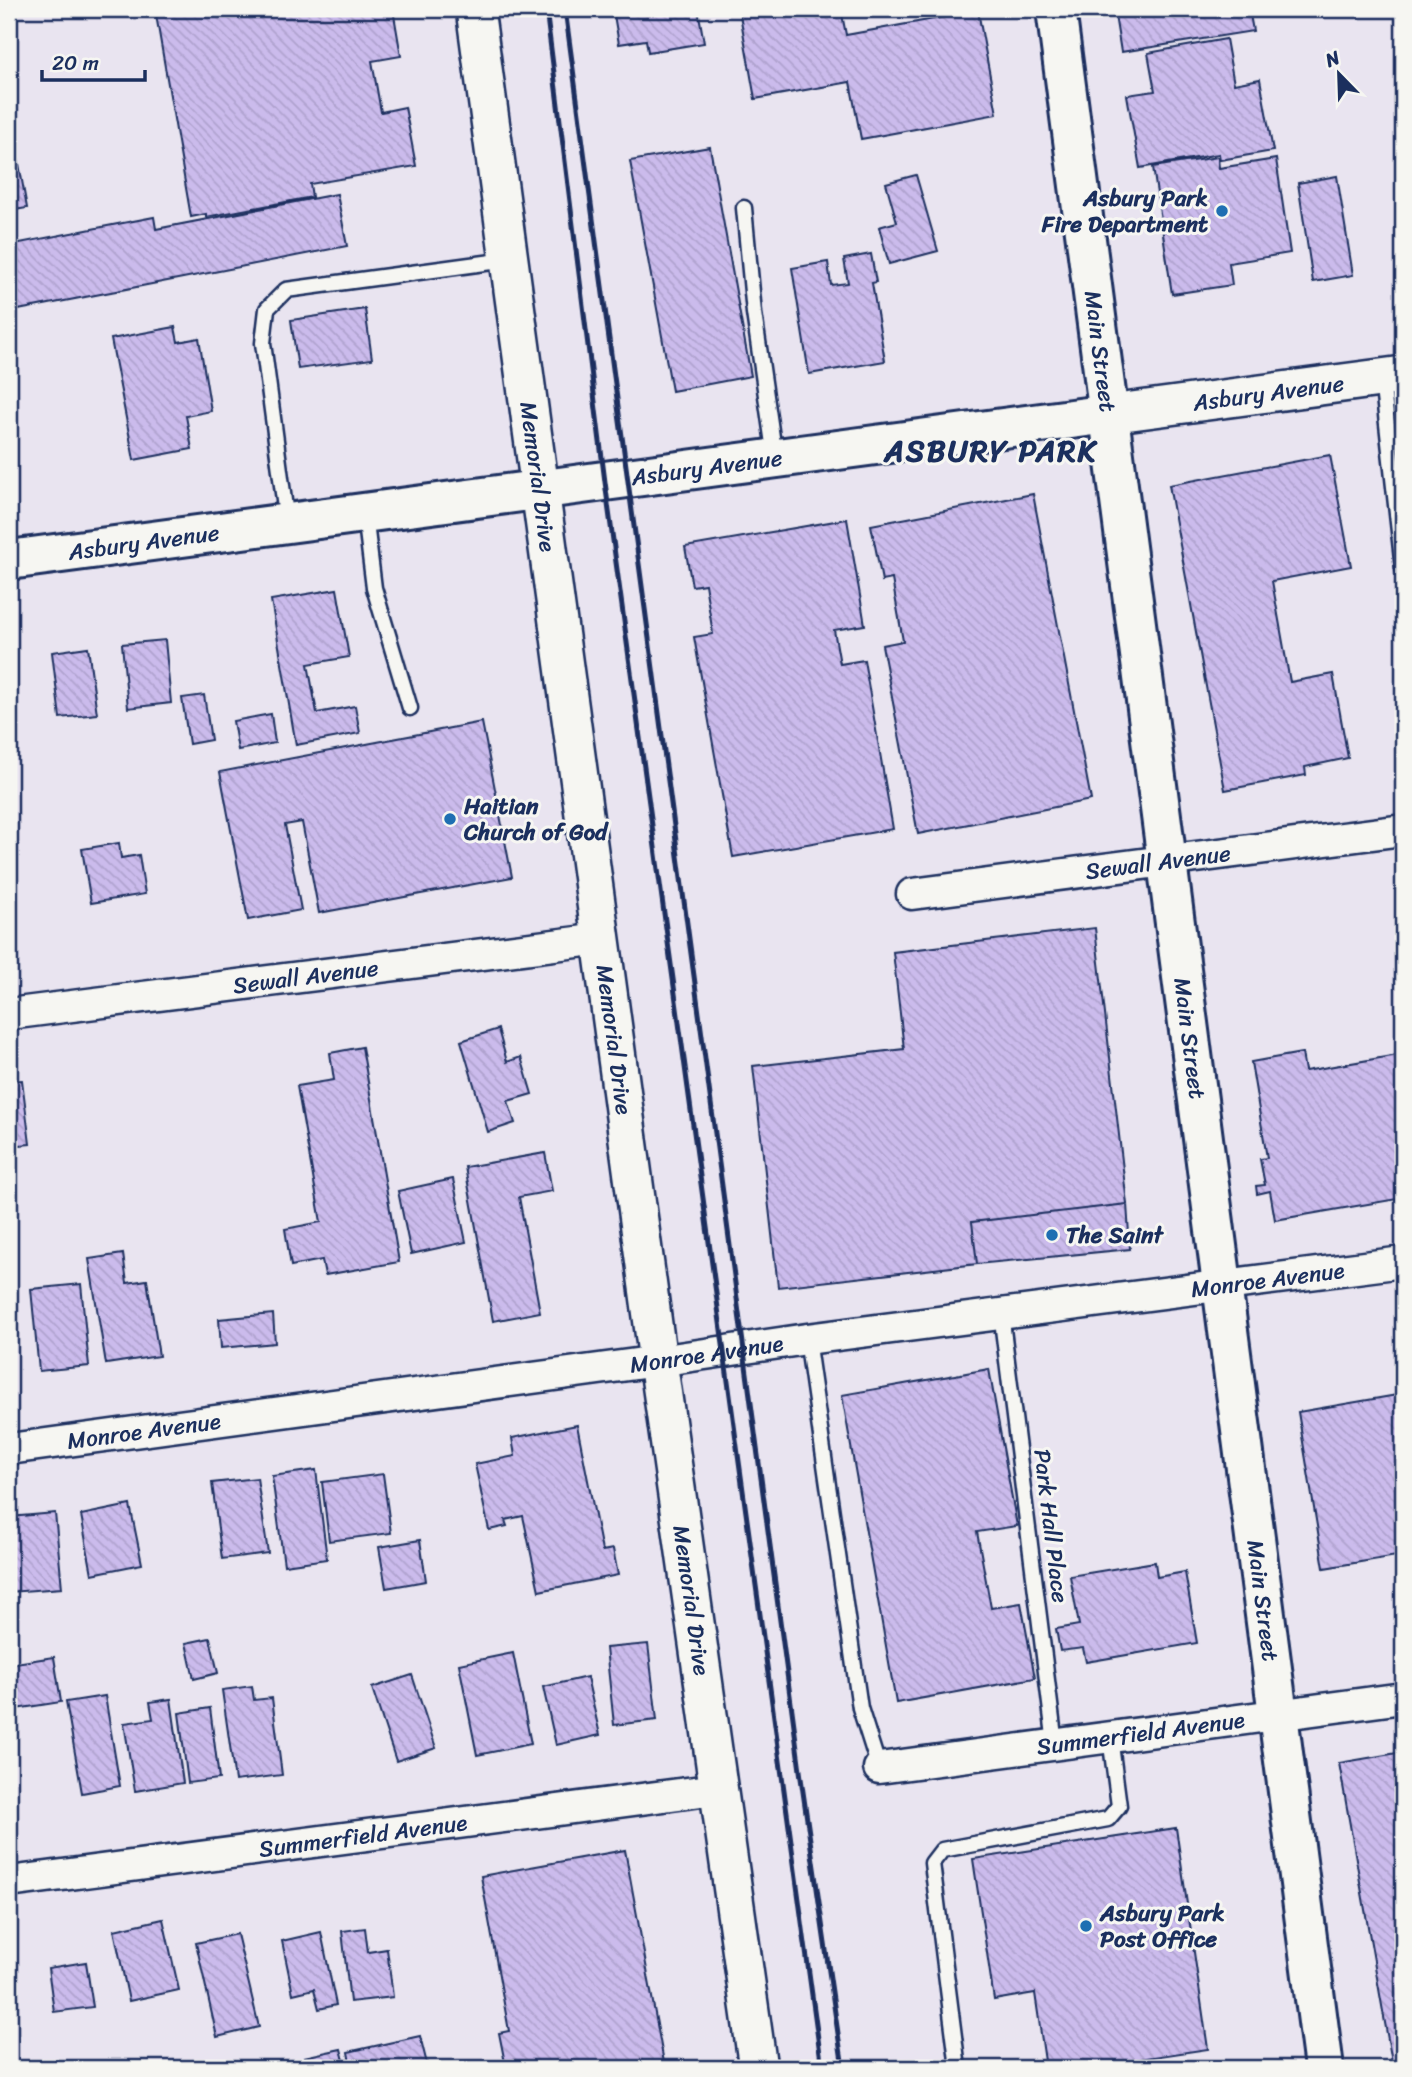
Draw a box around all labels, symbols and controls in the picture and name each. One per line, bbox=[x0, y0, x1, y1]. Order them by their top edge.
scale bar bbox=[42, 38, 145, 82]
north arrow bbox=[1304, 38, 1374, 108]
text: N bbox=[1319, 41, 1346, 77]
text: 20 m bbox=[52, 44, 99, 82]
place label: Asbury Park Fire Department bbox=[1041, 178, 1208, 245]
marker: Asbury Park Fire Department bbox=[1214, 203, 1230, 219]
street label: Main Street bbox=[1072, 288, 1129, 414]
street label: Asbury Avenue bbox=[1190, 362, 1347, 423]
street label: Memorial Drive bbox=[508, 399, 569, 554]
district label: ASBURY PARK bbox=[882, 424, 1099, 478]
street label: Asbury Avenue bbox=[628, 437, 785, 498]
street label: Asbury Avenue bbox=[65, 512, 222, 573]
place label: Haitian Church of God bbox=[463, 786, 609, 853]
marker: Haitian Church of God bbox=[442, 811, 458, 827]
street label: Sewall Avenue bbox=[1083, 832, 1233, 892]
street label: Sewall Avenue bbox=[230, 947, 381, 1006]
street label: Memorial Drive bbox=[584, 962, 645, 1117]
street label: Main Street bbox=[1162, 975, 1218, 1101]
place label: The Saint bbox=[1066, 1215, 1164, 1256]
marker: The Saint bbox=[1044, 1227, 1060, 1243]
street label: Monroe Avenue bbox=[1188, 1249, 1347, 1310]
street label: Monroe Avenue bbox=[627, 1322, 786, 1385]
street label: Monroe Avenue bbox=[64, 1400, 223, 1461]
street label: Park Hall Place bbox=[1021, 1447, 1081, 1605]
street label: Memorial Drive bbox=[661, 1523, 723, 1678]
street label: Main Street bbox=[1235, 1537, 1291, 1664]
street label: Summerfield Avenue bbox=[1034, 1699, 1247, 1767]
street label: Summerfield Avenue bbox=[256, 1802, 470, 1869]
place label: Asbury Park Post Office bbox=[1099, 1893, 1225, 1960]
marker: Asbury Park Post Office bbox=[1078, 1918, 1094, 1934]

